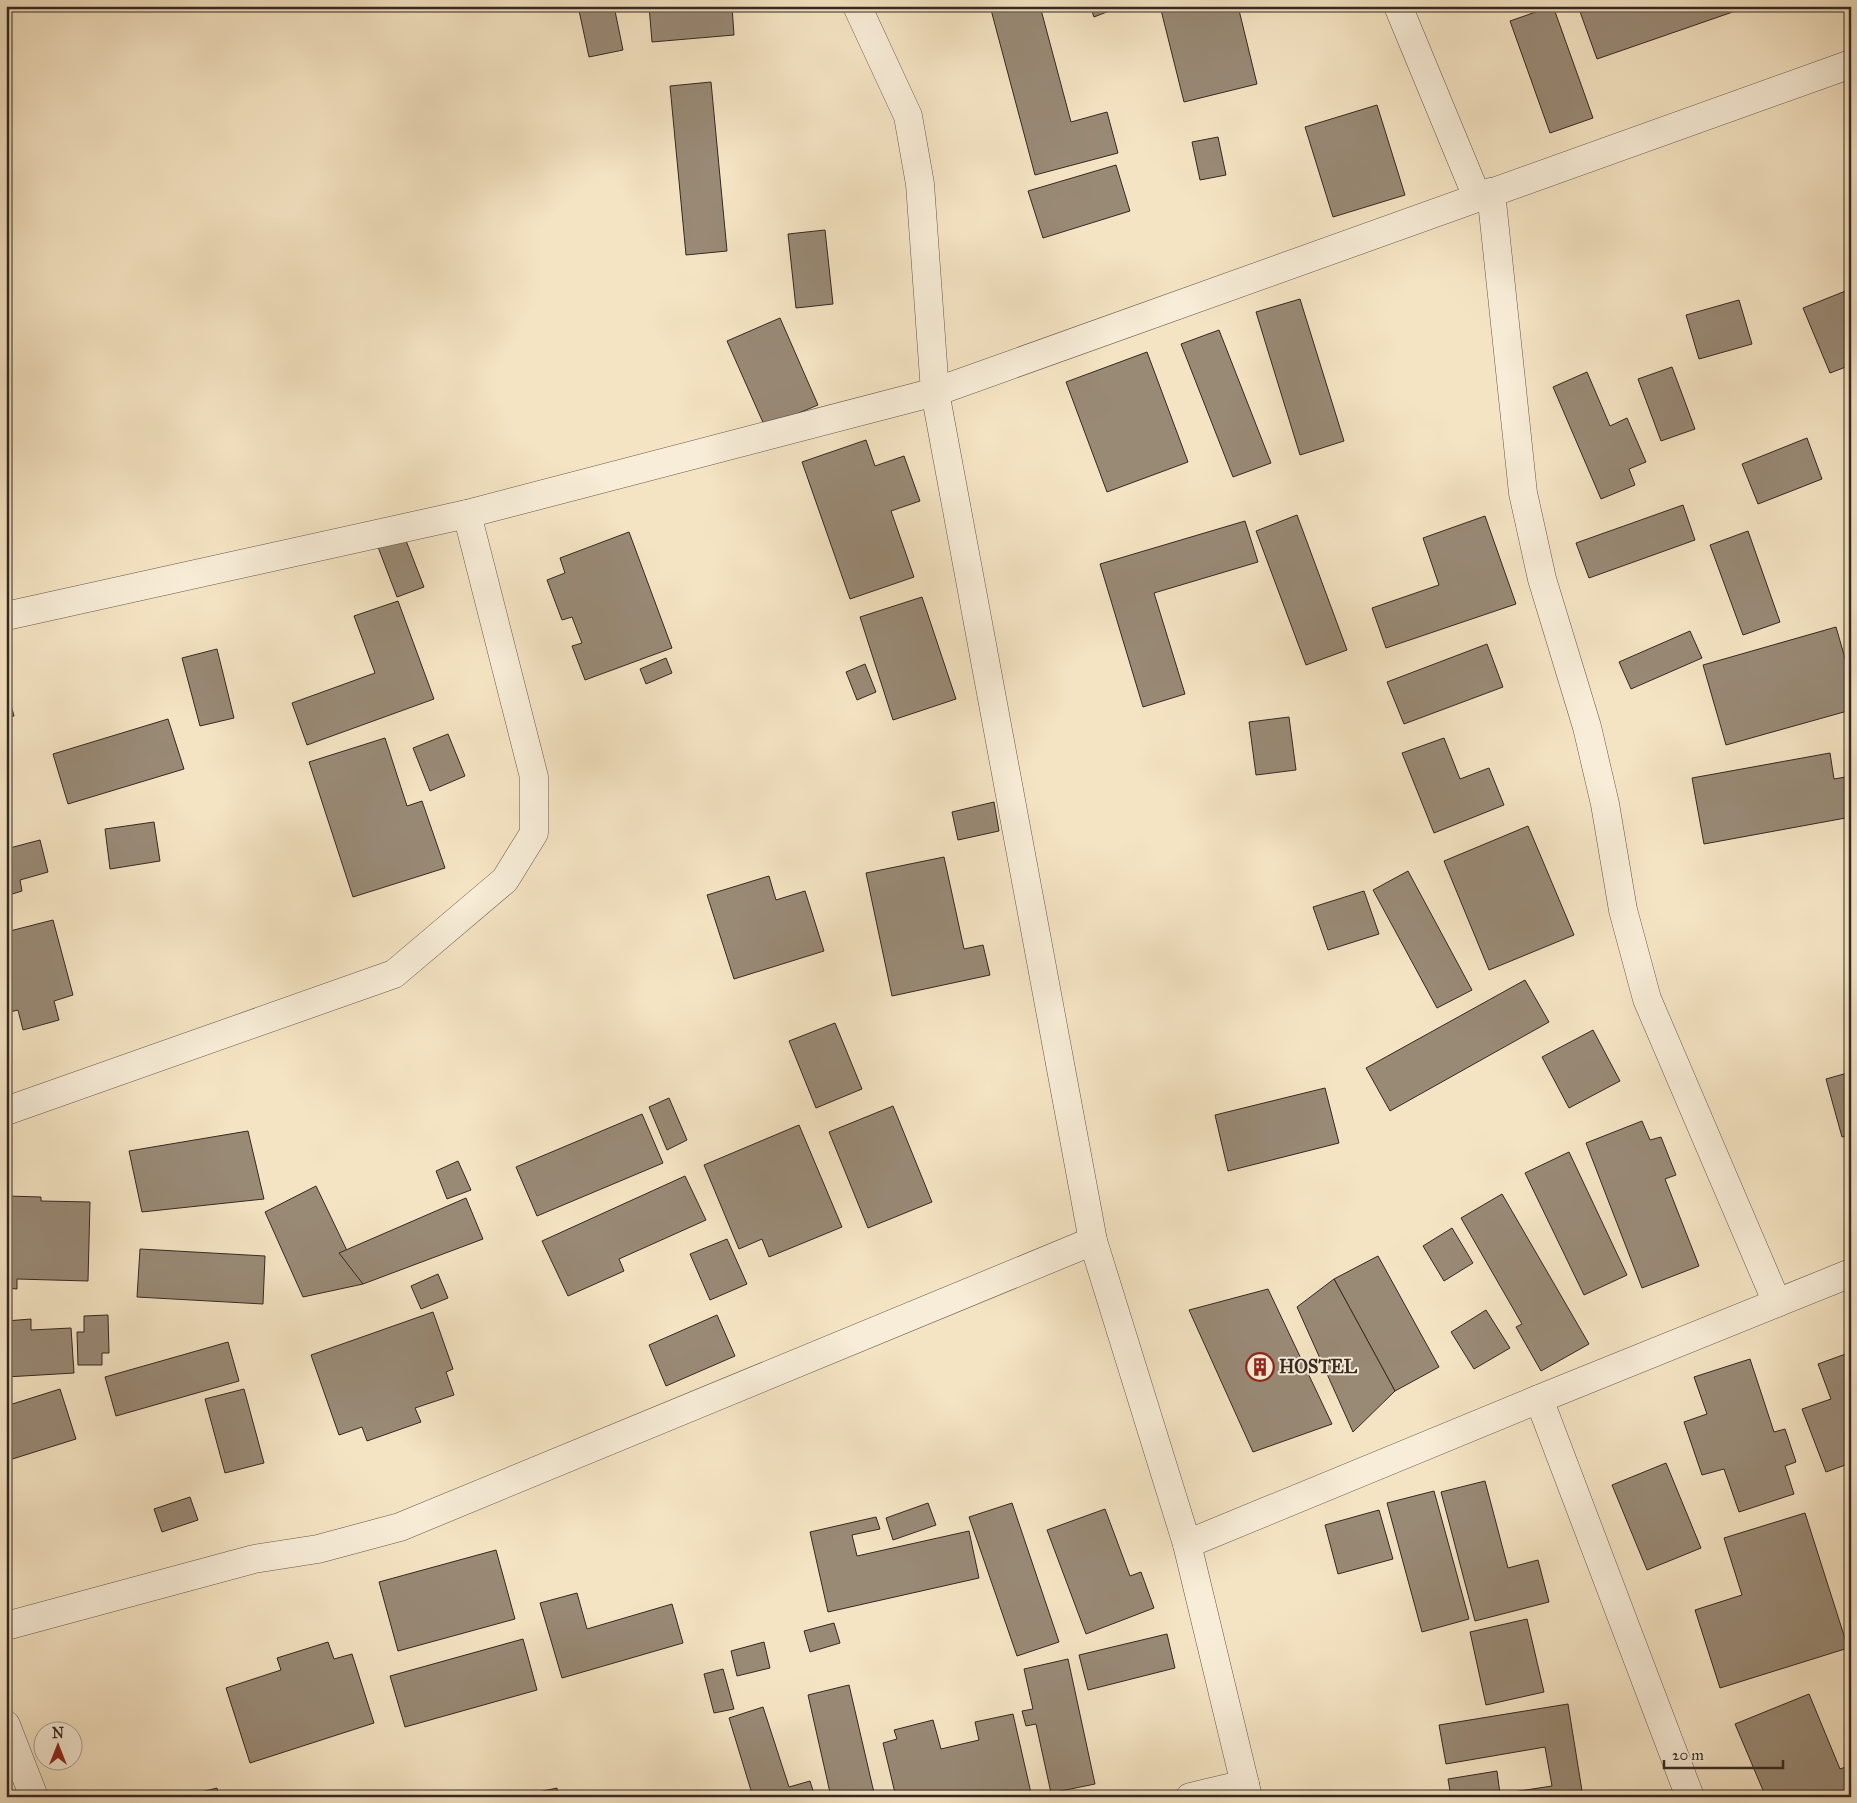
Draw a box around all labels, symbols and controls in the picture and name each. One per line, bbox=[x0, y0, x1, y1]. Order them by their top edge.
building icon: HOSTEL bbox=[1245, 1352, 1275, 1382]
place label: HOSTEL bbox=[1279, 1356, 1358, 1378]
north arrow bbox=[32, 1720, 82, 1770]
text: N bbox=[52, 1725, 64, 1742]
scale bar bbox=[1664, 1738, 1783, 1770]
text: 20 m bbox=[1672, 1746, 1704, 1764]

